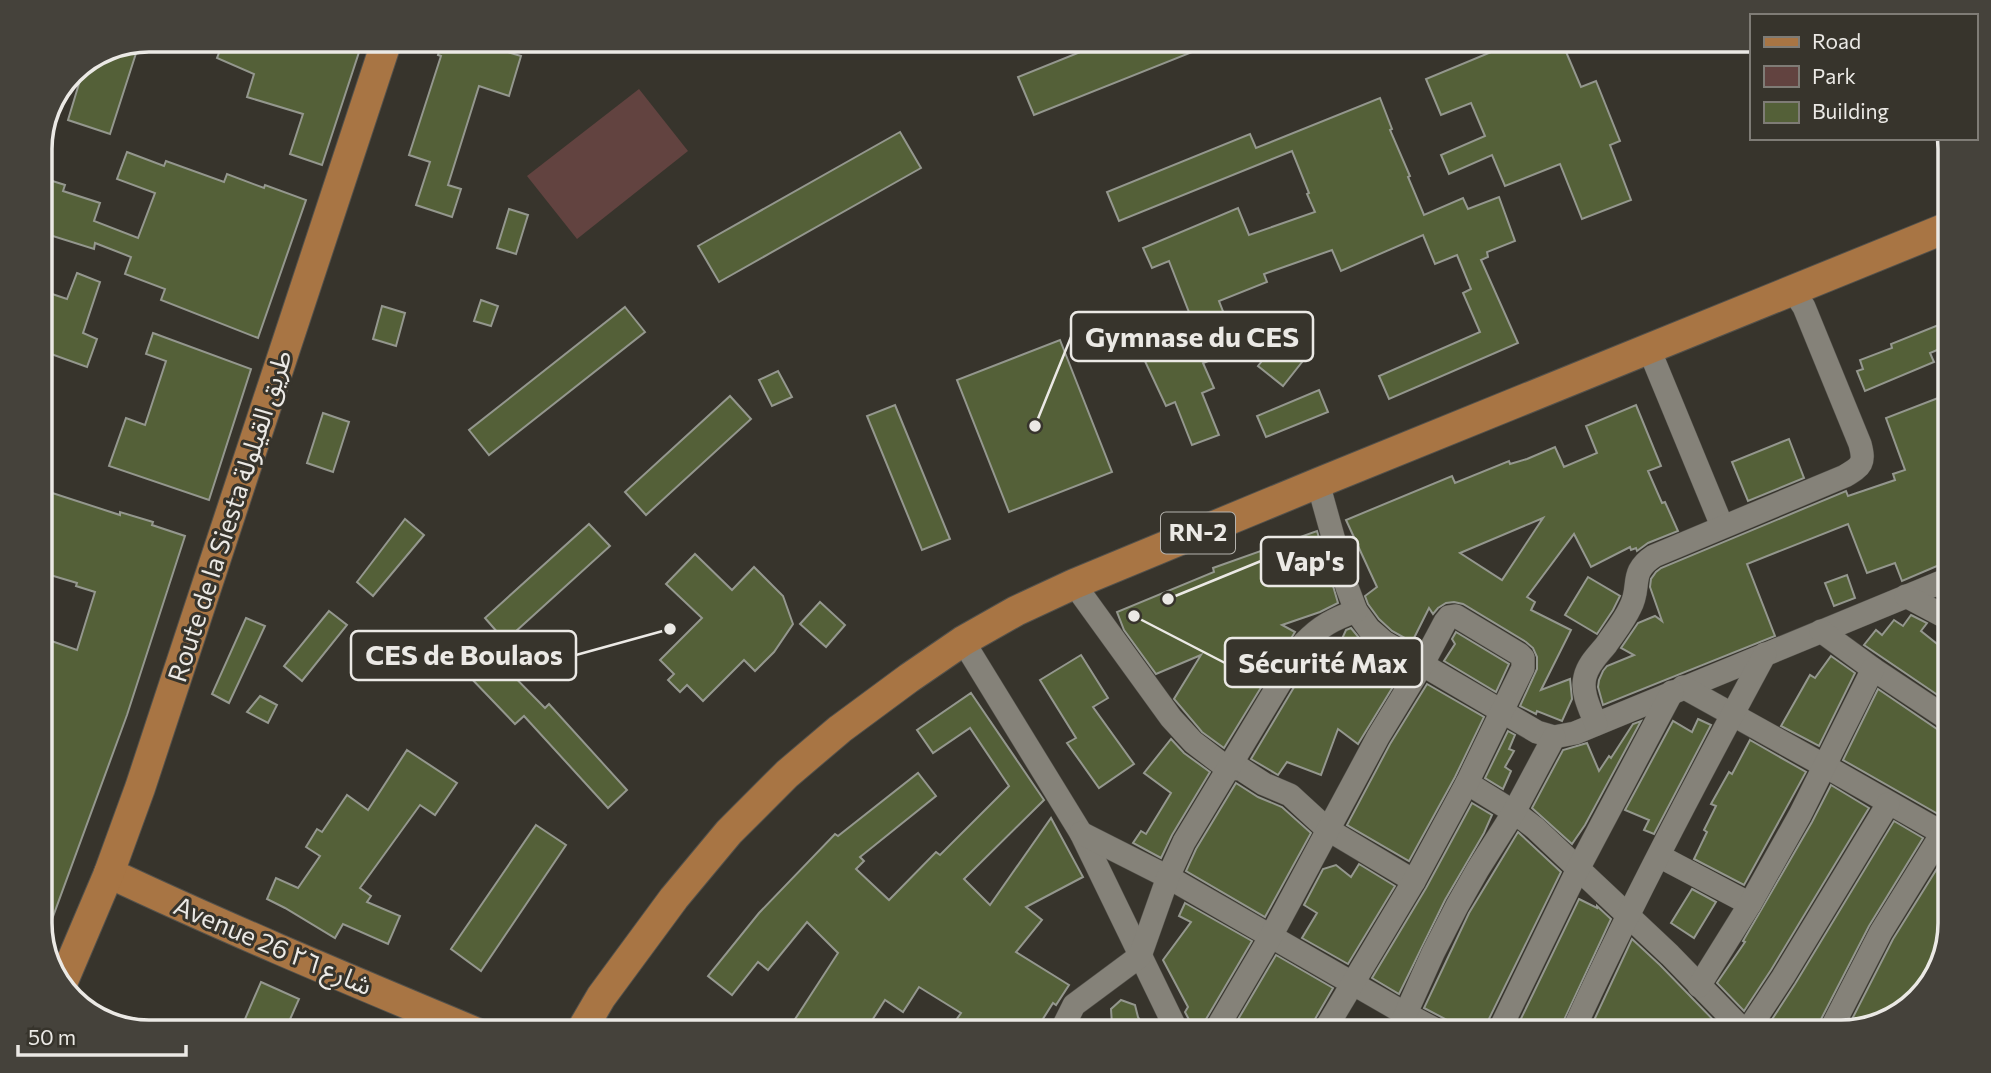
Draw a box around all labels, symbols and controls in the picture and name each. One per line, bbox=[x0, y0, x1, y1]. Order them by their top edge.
legend bbox=[1750, 14, 1977, 140]
text: Road bbox=[1812, 28, 1861, 53]
text: Park bbox=[1812, 63, 1856, 88]
text: Building bbox=[1812, 98, 1889, 123]
callout: Gymnase du CES bbox=[1071, 312, 1313, 361]
text: Gymnase du CES bbox=[1085, 319, 1299, 353]
street label: Route de la Siesta طريق القيلولة bbox=[160, 346, 299, 686]
road number: RN-2 bbox=[1161, 512, 1235, 554]
callout: Vap's bbox=[1261, 537, 1358, 586]
text: Vap's bbox=[1275, 543, 1345, 577]
callout: CES de Boulaos bbox=[351, 631, 576, 680]
text: CES de Boulaos bbox=[365, 637, 563, 671]
callout: Sécurité Max bbox=[1225, 638, 1422, 687]
text: Sécurité Max bbox=[1238, 645, 1408, 679]
street label: Avenue 26 شارع ٢٦ bbox=[168, 889, 377, 1005]
scale bar bbox=[18, 1014, 186, 1058]
text: 50 m bbox=[28, 1024, 76, 1049]

